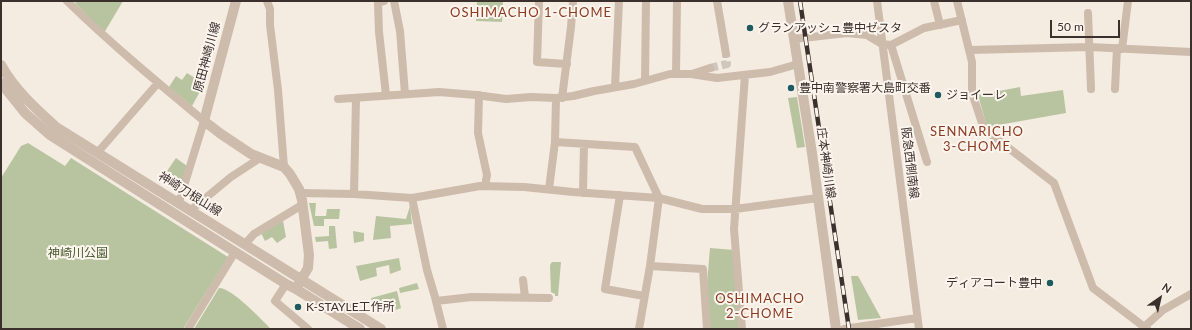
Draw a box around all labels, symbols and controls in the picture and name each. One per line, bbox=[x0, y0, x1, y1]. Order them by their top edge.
district label: OSHIMACHO 1-CHOME bbox=[450, 5, 612, 21]
scale bar bbox=[1052, 12, 1122, 38]
text: 50 m bbox=[1057, 19, 1084, 34]
street label: 原田神崎川線 bbox=[191, 20, 223, 94]
place label: グランアッシュ豊中ゼスタ bbox=[758, 21, 902, 35]
marker: グランアッシュ豊中ゼスタ bbox=[745, 23, 755, 33]
place label: 豊中南警察署大島町交番 bbox=[799, 81, 931, 95]
marker: 豊中南警察署大島町交番 bbox=[786, 83, 796, 93]
place label: ジョイーレ bbox=[946, 88, 1006, 102]
marker: ジョイーレ bbox=[933, 90, 943, 100]
district label: SENNARICHO 3-CHOME bbox=[930, 124, 1024, 155]
street label: 庄本神崎川線 bbox=[814, 126, 838, 200]
street label: 阪急西側南線 bbox=[898, 126, 922, 200]
street label: 神崎刀根山線 bbox=[156, 169, 224, 219]
park label: 神崎川公園 bbox=[48, 246, 108, 260]
place label: ディアコート豊中 bbox=[946, 276, 1042, 290]
marker: ディアコート豊中 bbox=[1045, 278, 1055, 288]
north arrow bbox=[1140, 278, 1180, 318]
text: N bbox=[1160, 280, 1174, 295]
district label: OSHIMACHO 2-CHOME bbox=[715, 291, 805, 322]
place label: K-STAYLE工作所 bbox=[306, 300, 395, 314]
marker: K-STAYLE工作所 bbox=[293, 302, 303, 312]

